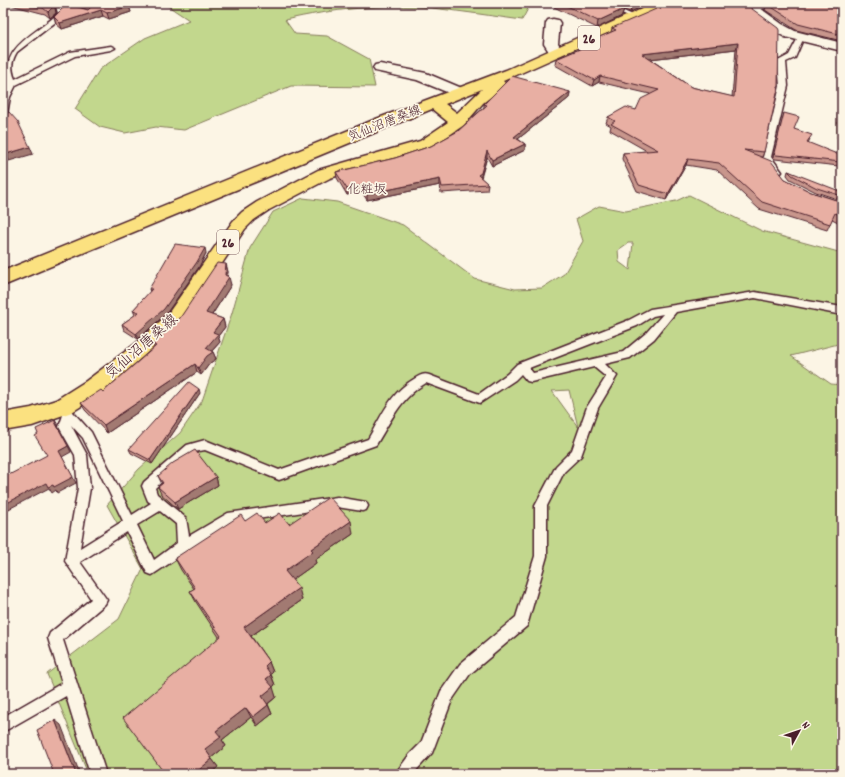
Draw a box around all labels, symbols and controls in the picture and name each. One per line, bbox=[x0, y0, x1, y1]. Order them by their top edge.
road number: 26 bbox=[578, 26, 600, 50]
street label: 気仙沼唐桑線 bbox=[345, 101, 426, 148]
district label: 化粧坂 bbox=[347, 181, 387, 200]
road number: 26 bbox=[217, 230, 239, 254]
street label: 気仙沼唐桑線 bbox=[101, 310, 183, 385]
north arrow bbox=[779, 711, 819, 751]
text: N bbox=[797, 719, 813, 734]

